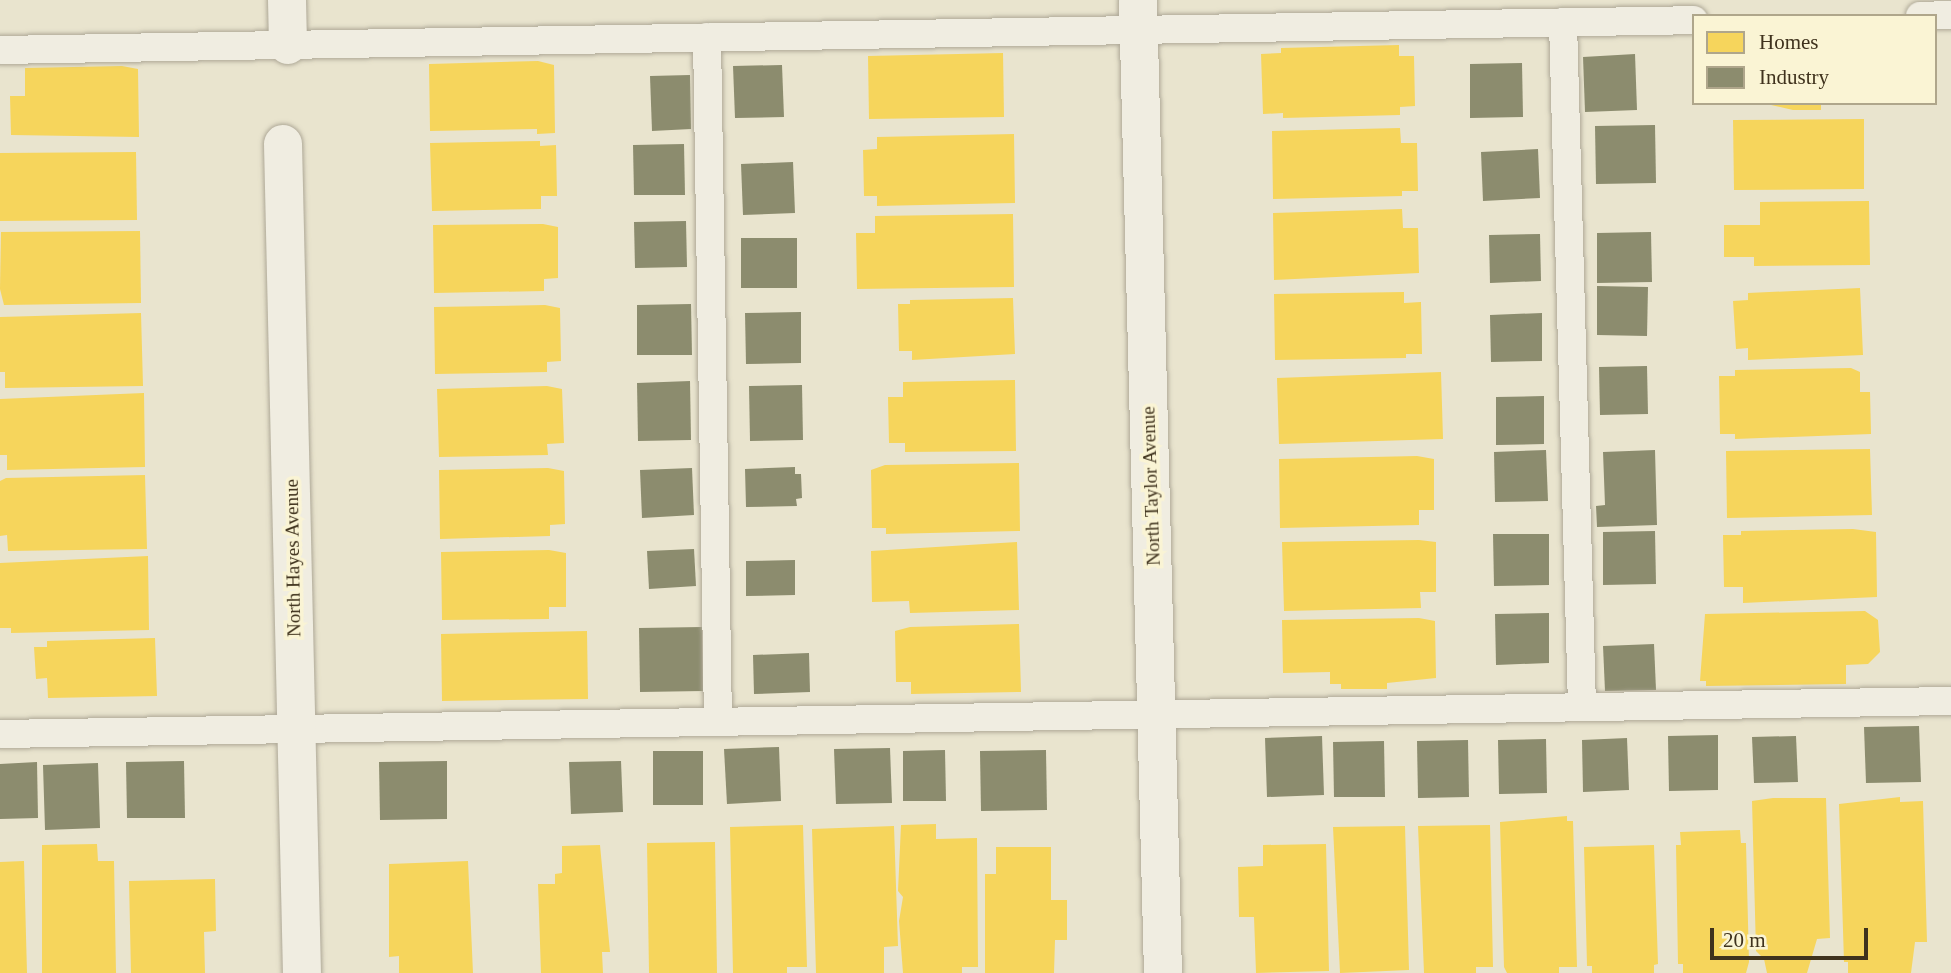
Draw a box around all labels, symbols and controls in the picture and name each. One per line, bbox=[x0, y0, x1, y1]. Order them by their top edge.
legend bbox=[1692, 14, 1937, 105]
text: Homes bbox=[1759, 30, 1819, 54]
text: Industry bbox=[1759, 65, 1829, 89]
street label: North Taylor Avenue bbox=[1137, 405, 1165, 567]
street label: North Hayes Avenue bbox=[280, 478, 306, 638]
scale bar bbox=[1713, 914, 1870, 958]
text: 20 m bbox=[1723, 928, 1766, 952]

